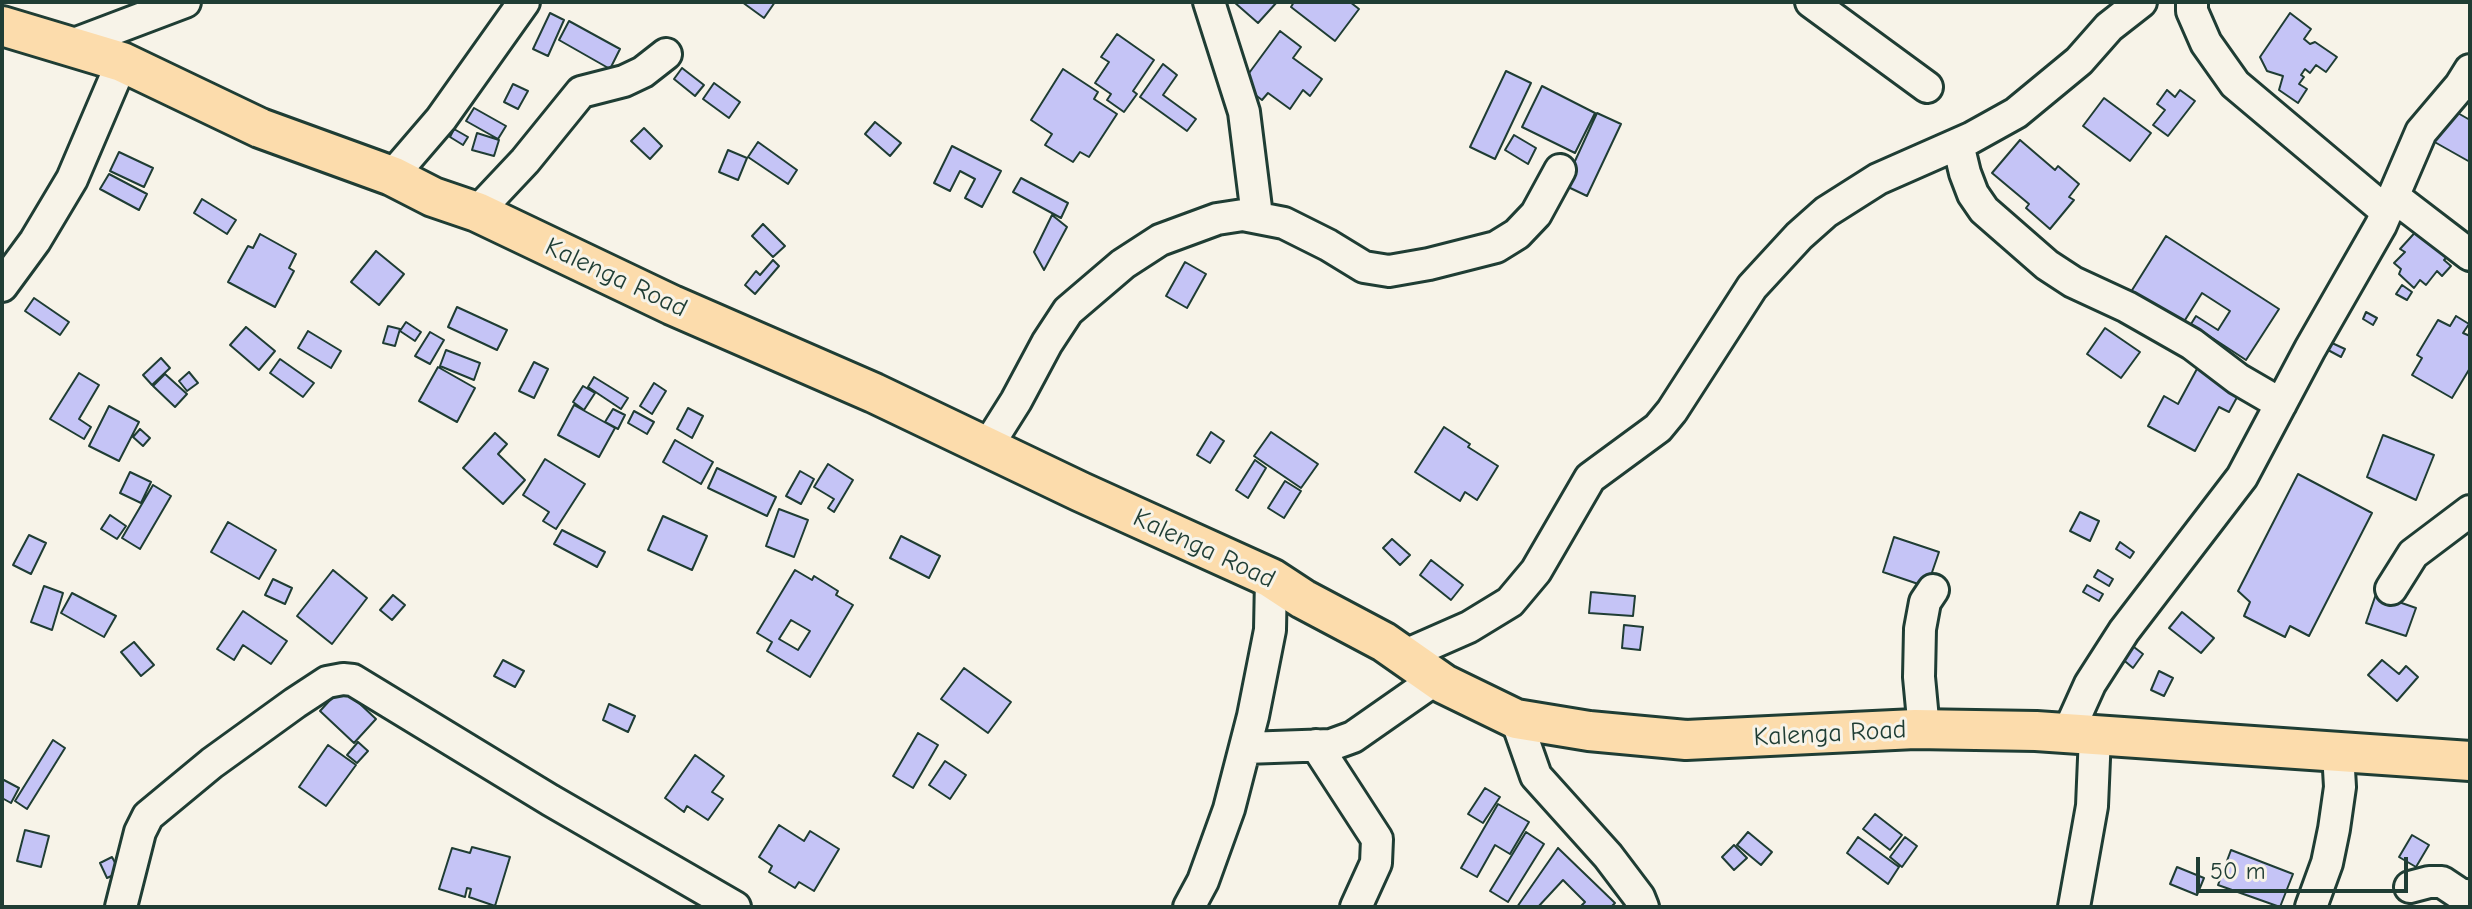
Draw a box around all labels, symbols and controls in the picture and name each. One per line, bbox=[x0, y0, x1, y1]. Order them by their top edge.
street label: Kalenga Road bbox=[540, 232, 692, 324]
street label: Kalenga Road bbox=[1128, 503, 1280, 595]
street label: Kalenga Road bbox=[1753, 714, 1907, 754]
scale bar bbox=[2200, 841, 2412, 891]
text: 50 m bbox=[2210, 857, 2266, 885]

